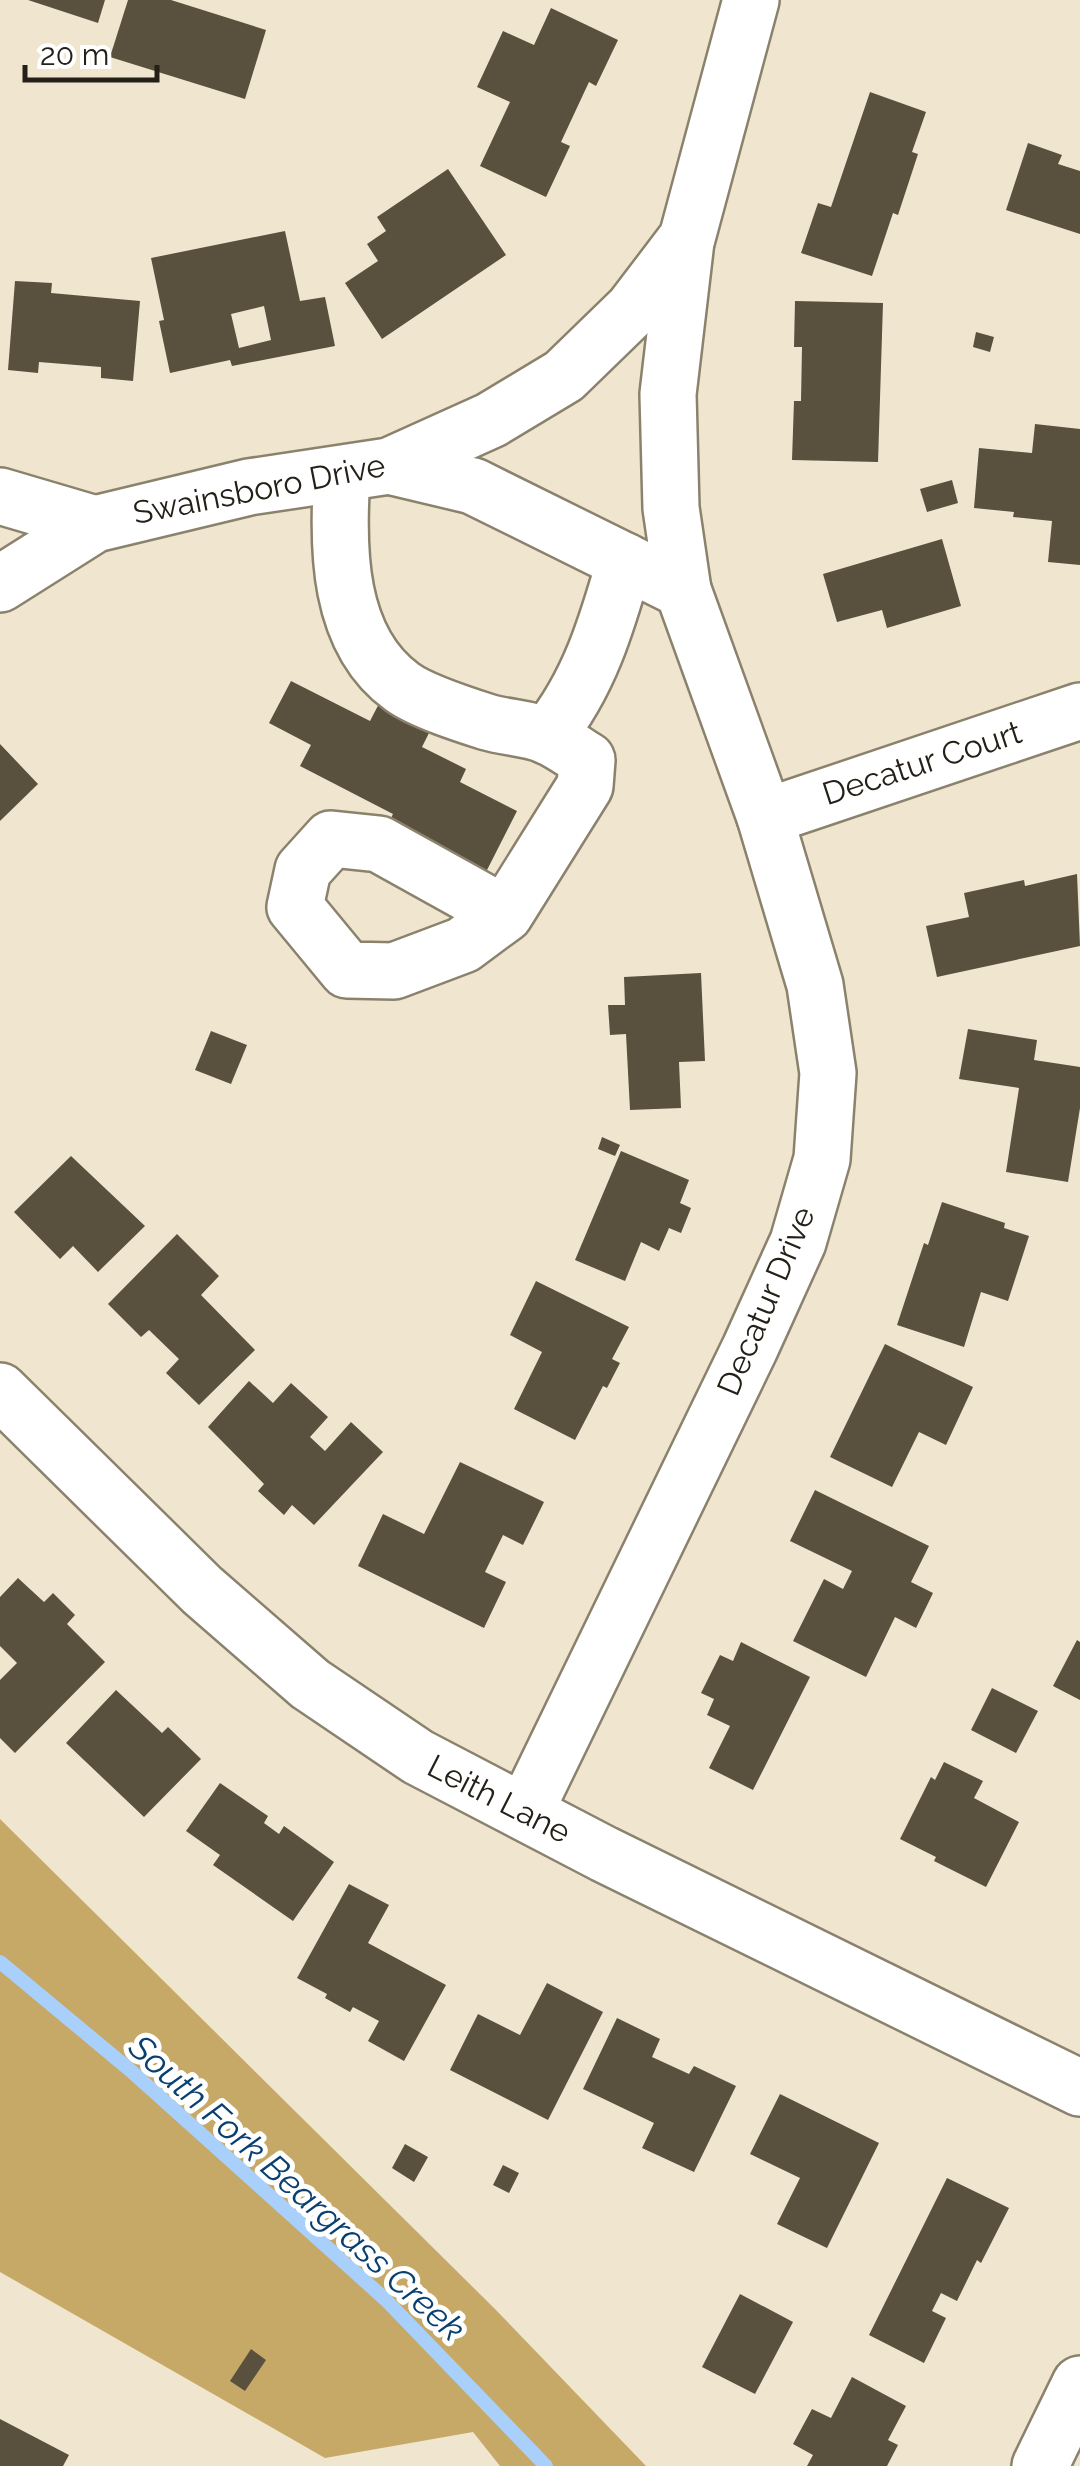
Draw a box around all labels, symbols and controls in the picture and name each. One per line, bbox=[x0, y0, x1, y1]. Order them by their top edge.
scale bar bbox=[25, 20, 158, 82]
text: 20 m bbox=[40, 37, 109, 72]
street label: Swainsboro Drive bbox=[130, 446, 388, 531]
street label: Decatur Court bbox=[818, 713, 1026, 812]
street label: Decatur Drive bbox=[709, 1201, 822, 1401]
street label: Leith Lane bbox=[422, 1747, 577, 1850]
water label: South Fork Beargrass Creek bbox=[120, 2025, 474, 2349]

